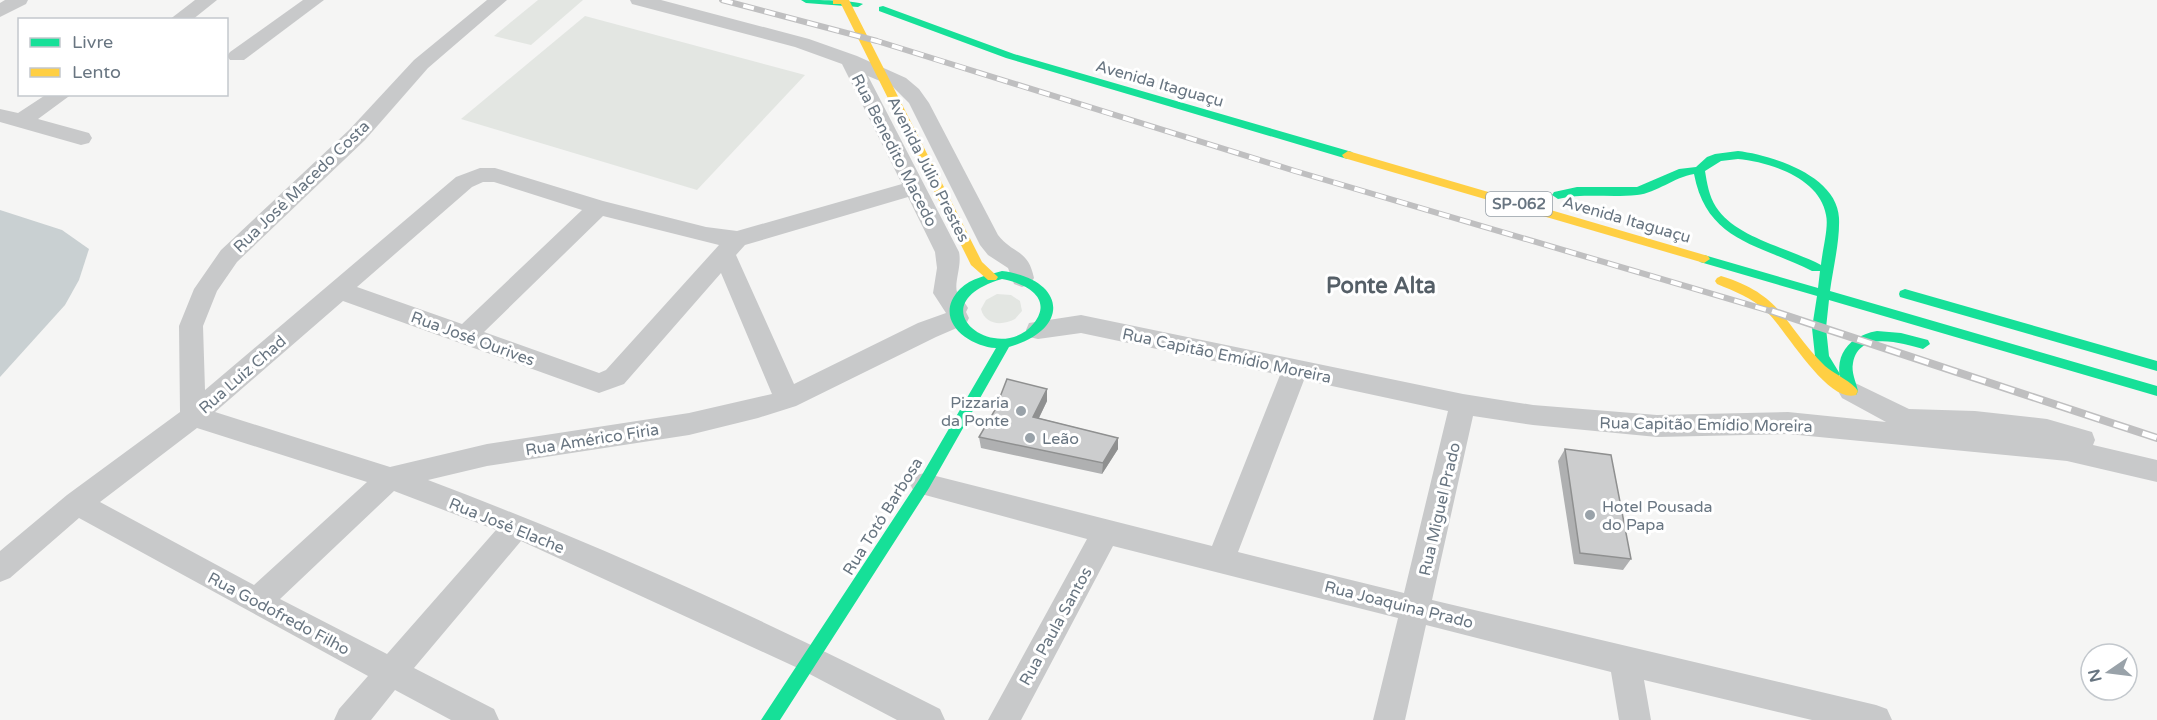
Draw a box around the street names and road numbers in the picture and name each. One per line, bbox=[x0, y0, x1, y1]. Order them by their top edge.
street label: Avenida Itaguaçu bbox=[1093, 56, 1226, 112]
street label: Rua Benedito Macedo bbox=[847, 71, 941, 230]
street label: Avenida Júlio Prestes bbox=[883, 93, 974, 246]
street label: Rua José Macedo Costa bbox=[229, 116, 374, 257]
road number: SP-062 bbox=[1486, 192, 1552, 216]
street label: Avenida Itaguaçu bbox=[1560, 192, 1693, 248]
street label: Rua José Ourives bbox=[408, 307, 537, 371]
street label: Rua Capitão Emídio Moreira bbox=[1120, 324, 1333, 388]
street label: Rua Luiz Chad bbox=[195, 331, 290, 418]
street label: Rua Capitão Emídio Moreira bbox=[1599, 413, 1813, 437]
street label: Rua Américo Firia bbox=[524, 420, 660, 460]
street label: Rua Miguel Prado bbox=[1415, 441, 1465, 578]
street label: Rua Totó Barbosa bbox=[839, 454, 927, 579]
street label: Rua José Elache bbox=[446, 494, 567, 558]
street label: Rua Paula Santos bbox=[1015, 564, 1097, 689]
street label: Rua Godofredo Filho bbox=[204, 568, 353, 660]
street label: Rua Joaquina Prado bbox=[1322, 577, 1475, 633]

